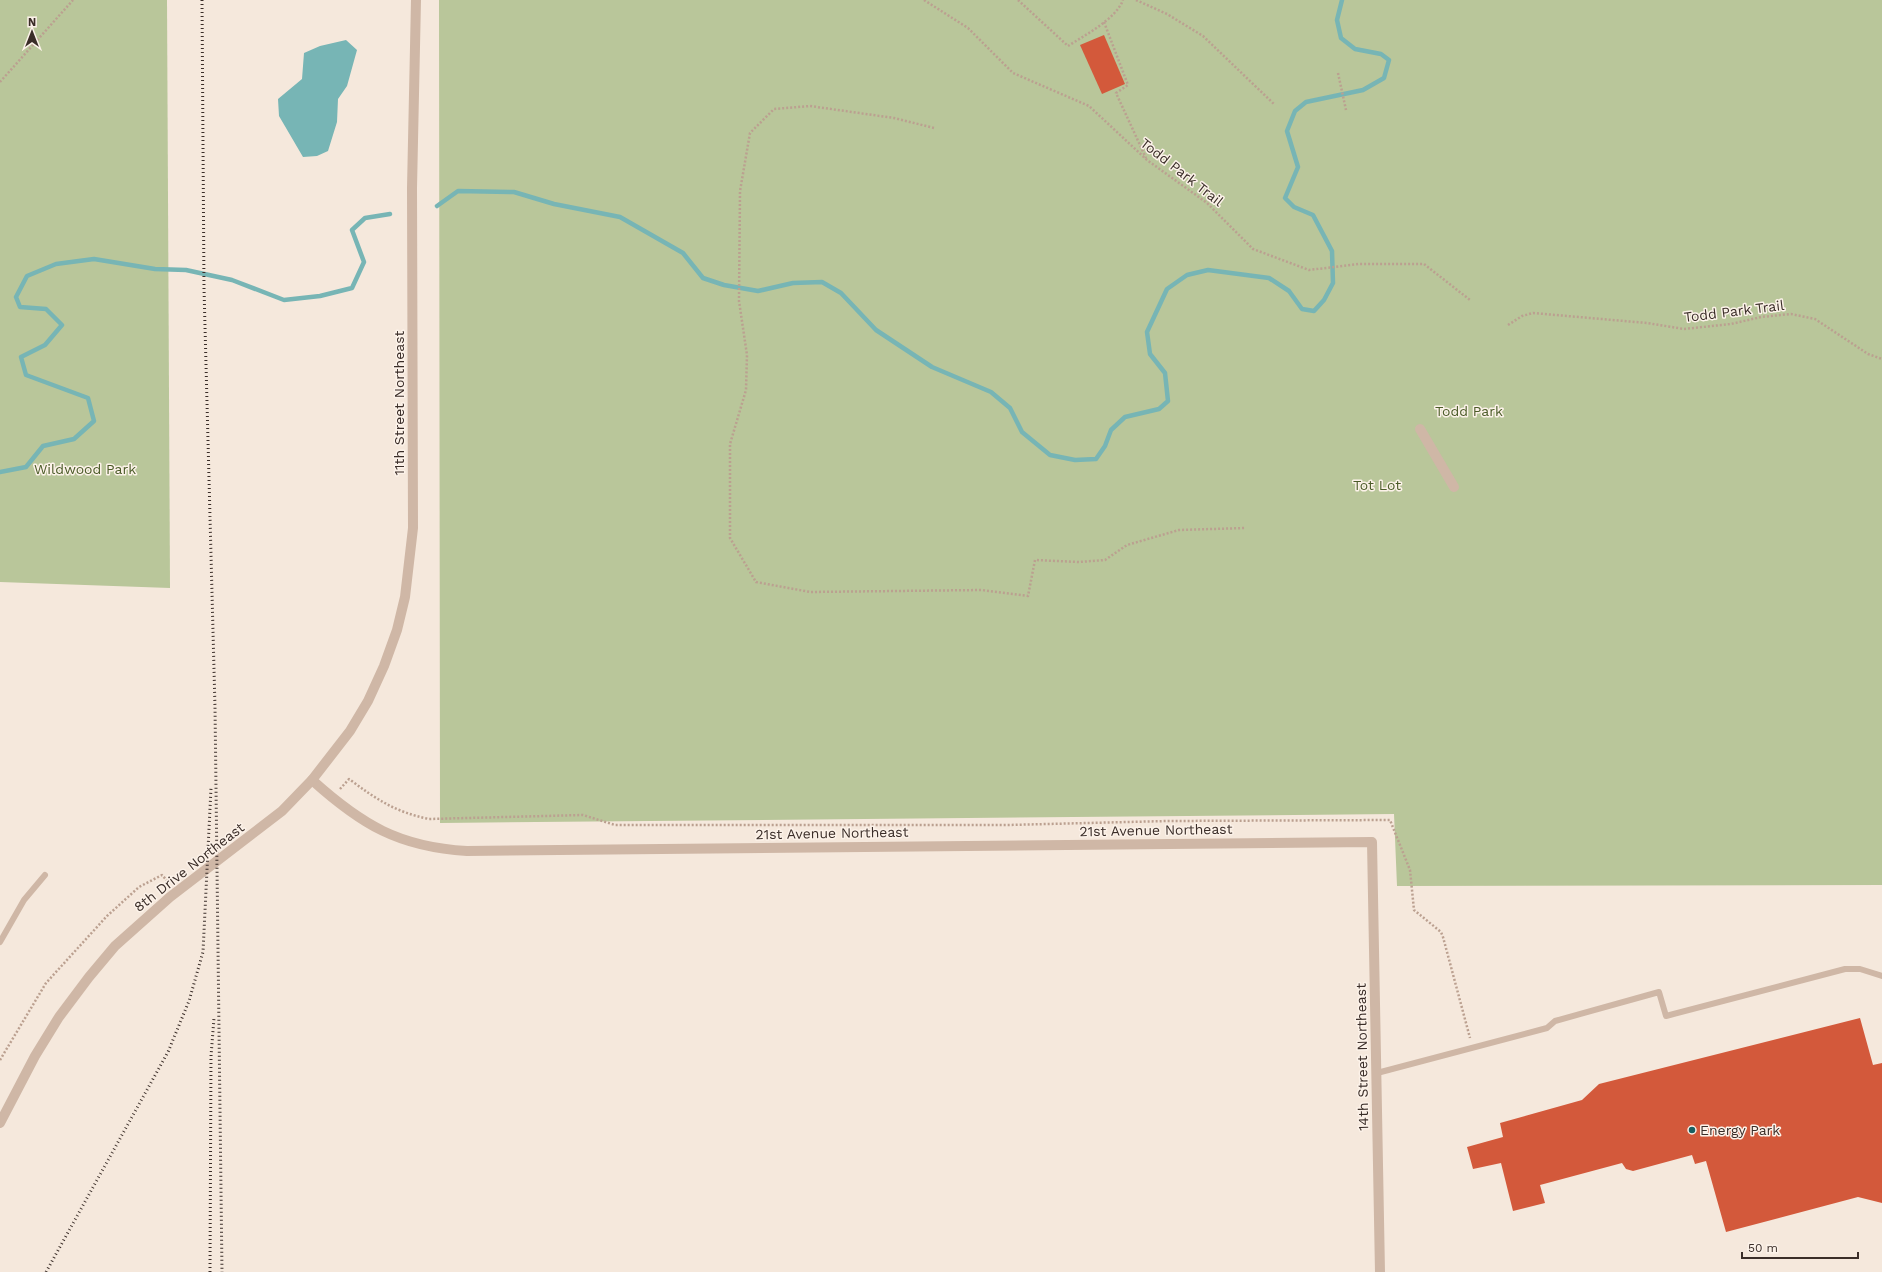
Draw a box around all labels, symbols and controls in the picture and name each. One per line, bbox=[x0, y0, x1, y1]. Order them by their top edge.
north arrow bbox=[12, 12, 52, 52]
text: N bbox=[28, 16, 36, 29]
street label: Todd Park Trail bbox=[1137, 135, 1227, 210]
street label: Todd Park Trail bbox=[1683, 297, 1786, 325]
street label: 11th Street Northeast bbox=[391, 330, 407, 475]
park label: Todd Park bbox=[1435, 403, 1503, 419]
park label: Wildwood Park bbox=[34, 461, 136, 477]
park label: Tot Lot bbox=[1353, 477, 1401, 493]
street label: 8th Drive Northeast bbox=[131, 819, 247, 915]
street label: 21st Avenue Northeast bbox=[1079, 821, 1233, 839]
street label: 21st Avenue Northeast bbox=[755, 824, 909, 842]
street label: 14th Street Northeast bbox=[1353, 983, 1371, 1131]
place label: Energy Park bbox=[1700, 1122, 1780, 1138]
marker: Energy Park bbox=[1687, 1125, 1697, 1135]
scale bar bbox=[1742, 1234, 1858, 1260]
text: 50 m bbox=[1748, 1241, 1778, 1255]

